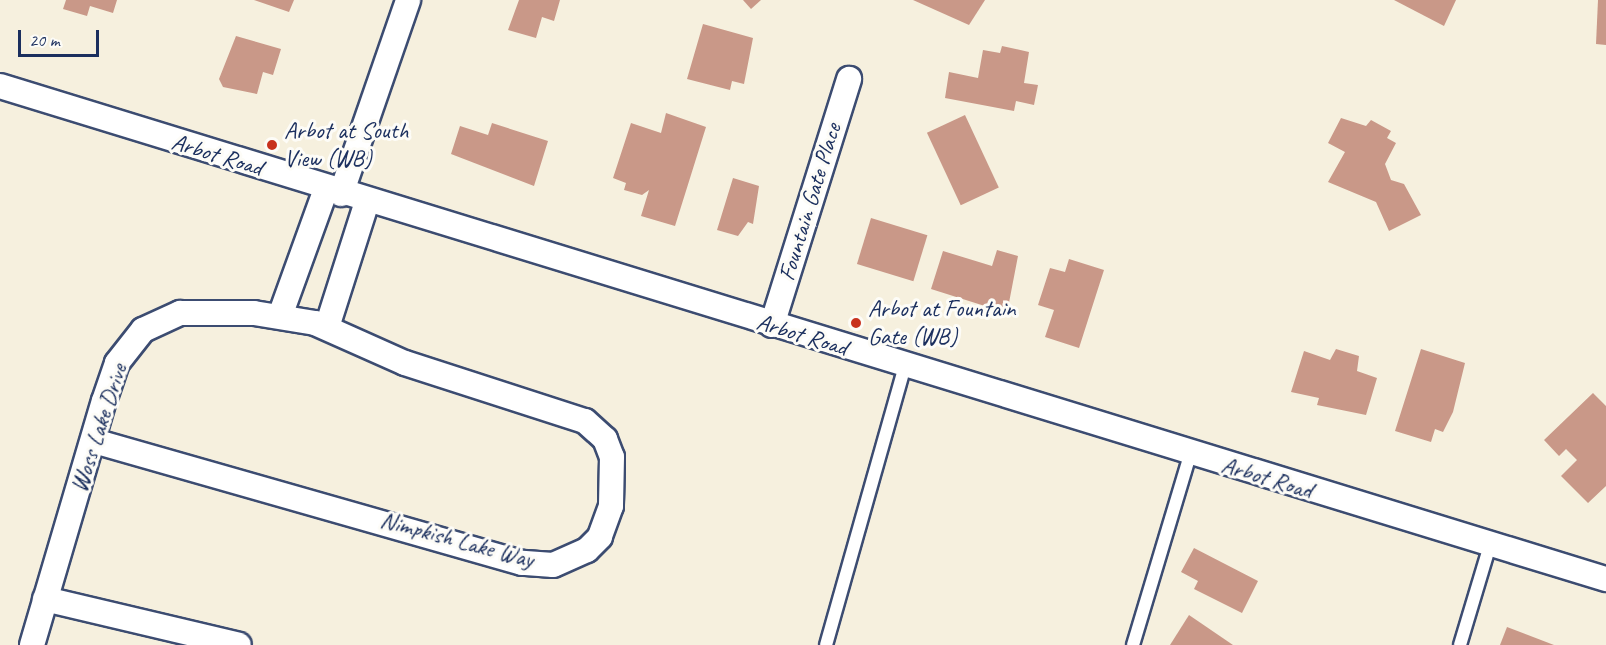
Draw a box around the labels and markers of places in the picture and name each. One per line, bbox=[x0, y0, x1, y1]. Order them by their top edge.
place label: Arbot at South View (WB) bbox=[284, 117, 409, 173]
marker: Arbot at South View (WB) bbox=[265, 138, 279, 152]
place label: Arbot at Fountain Gate (WB) bbox=[868, 295, 1017, 351]
marker: Arbot at Fountain Gate (WB) bbox=[849, 316, 863, 330]

